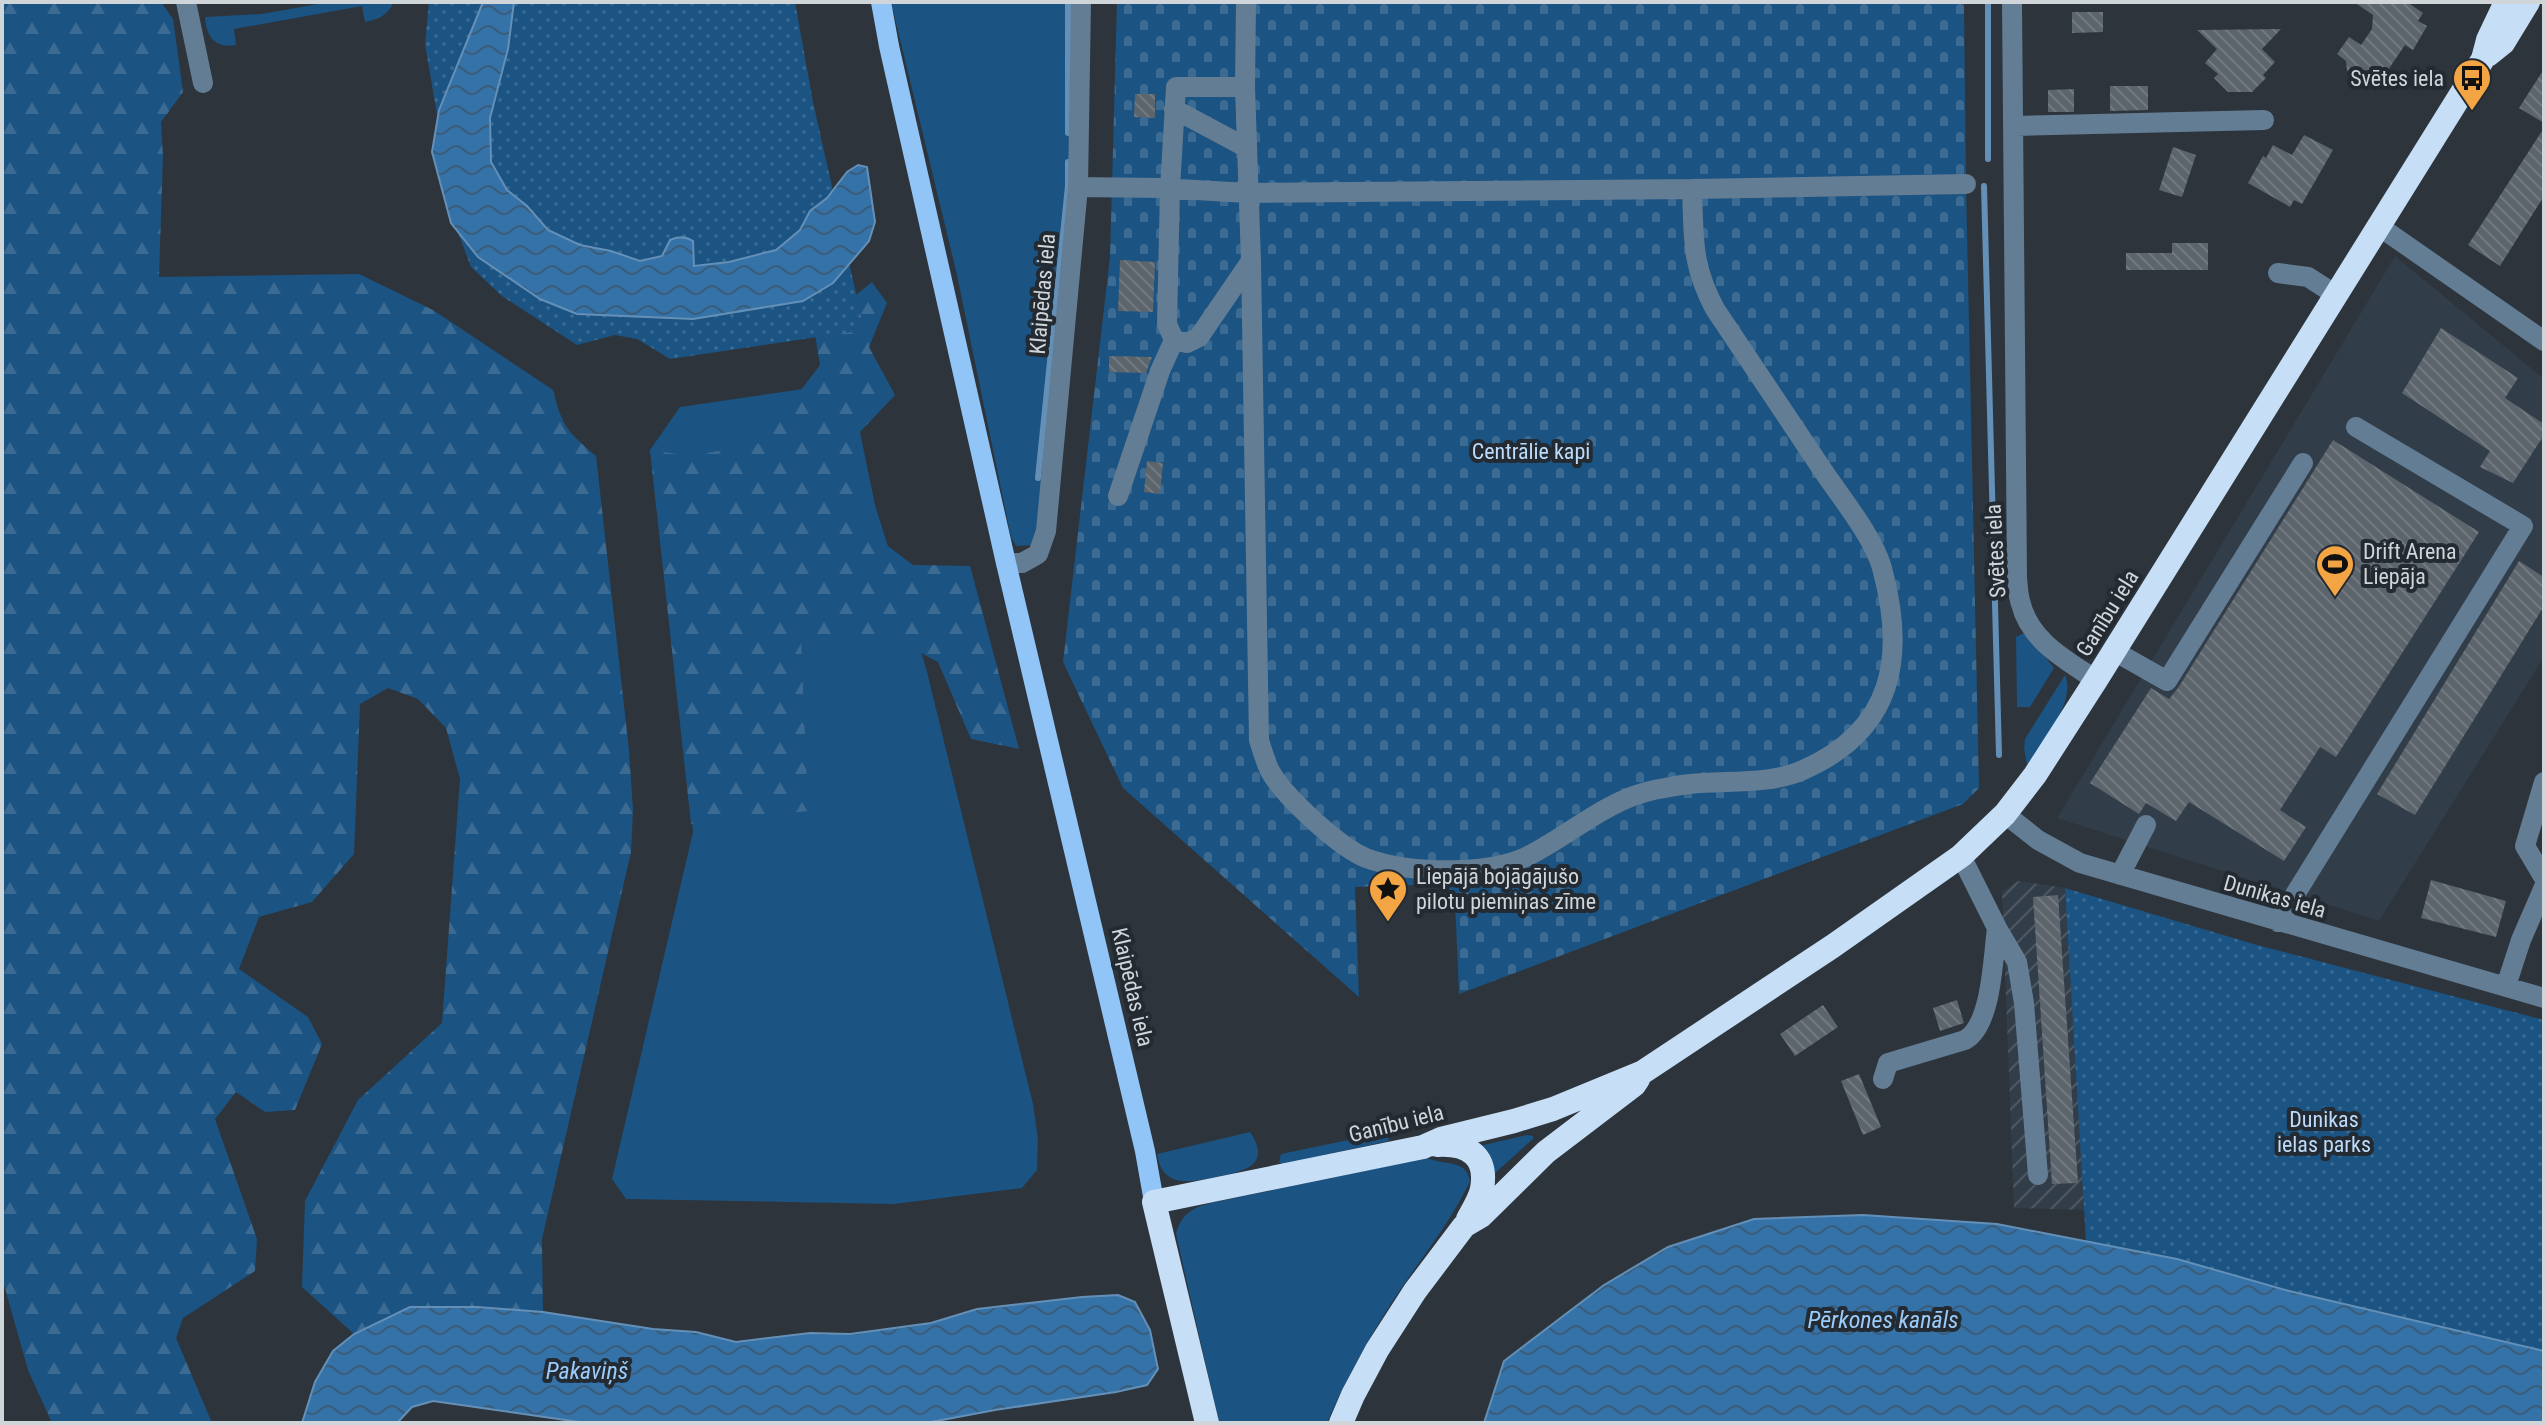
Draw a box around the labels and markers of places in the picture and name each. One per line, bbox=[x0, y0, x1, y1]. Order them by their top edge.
bus stop icon: Svētes iela bbox=[2451, 57, 2493, 112]
place label: Svētes iela bbox=[2350, 66, 2444, 91]
place label: Drift Arena Liepāja bbox=[2363, 539, 2457, 589]
sports icon: Drift Arena Liepāja bbox=[2314, 543, 2356, 598]
place label: Liepājā bojāgājušo pilotu piemiņas zīme bbox=[1416, 864, 1596, 915]
place icon: Liepājā bojāgājušo pilotu piemiņas zīme bbox=[1367, 868, 1409, 923]

